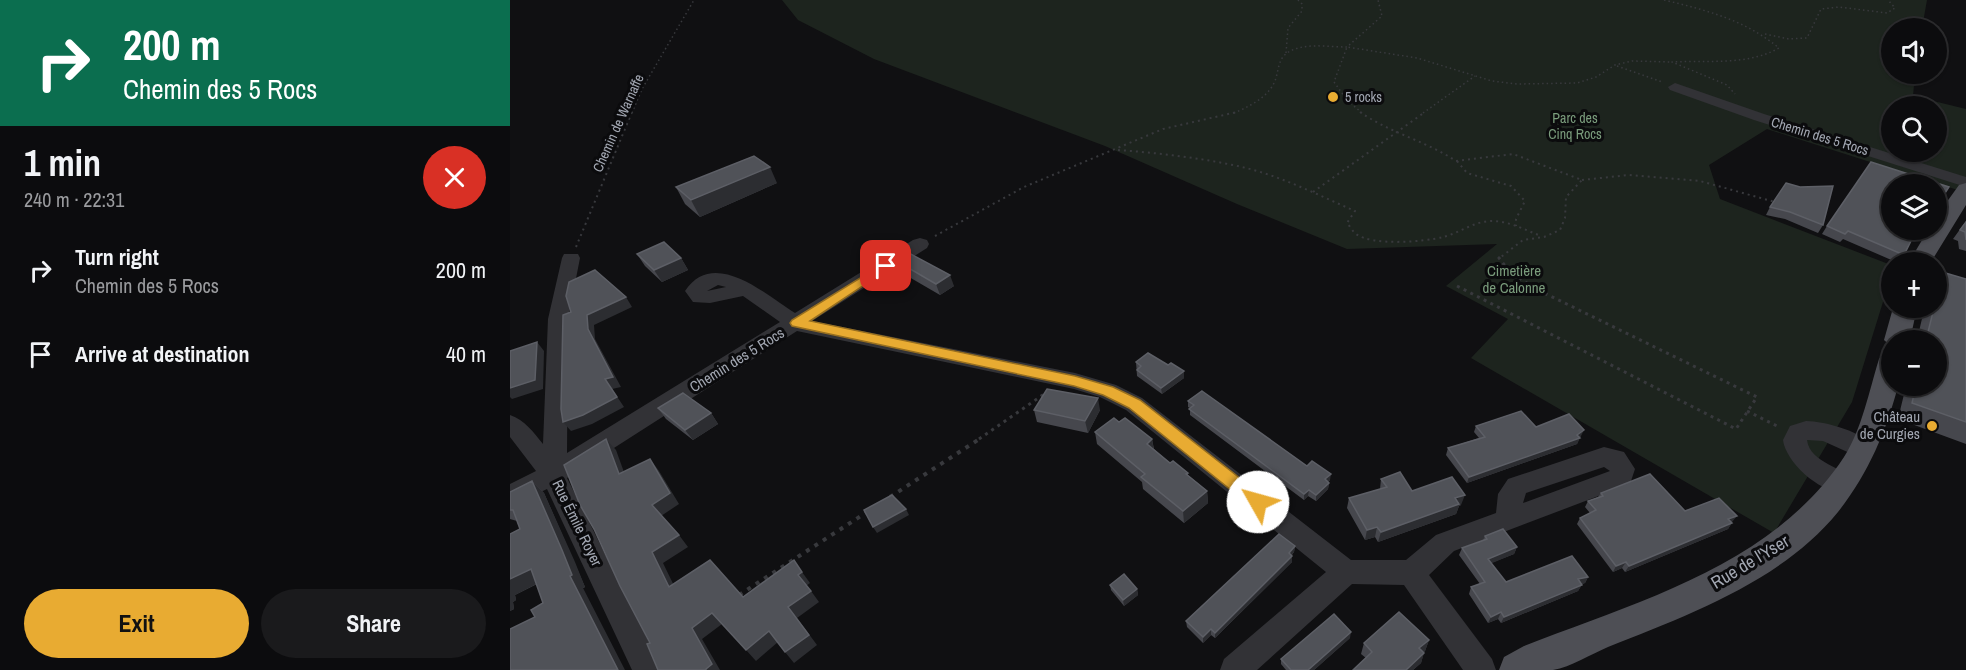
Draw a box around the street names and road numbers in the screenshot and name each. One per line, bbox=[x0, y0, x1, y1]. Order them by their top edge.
street label: Chemin de Warnaffe bbox=[588, 71, 648, 175]
street label: Chemin des 5 Rocs bbox=[1769, 113, 1871, 159]
street label: Chemin des 5 Rocs bbox=[685, 322, 788, 397]
street label: Rue Émile Royer bbox=[547, 476, 607, 569]
street label: Rue de l'Yser bbox=[1706, 528, 1794, 595]

